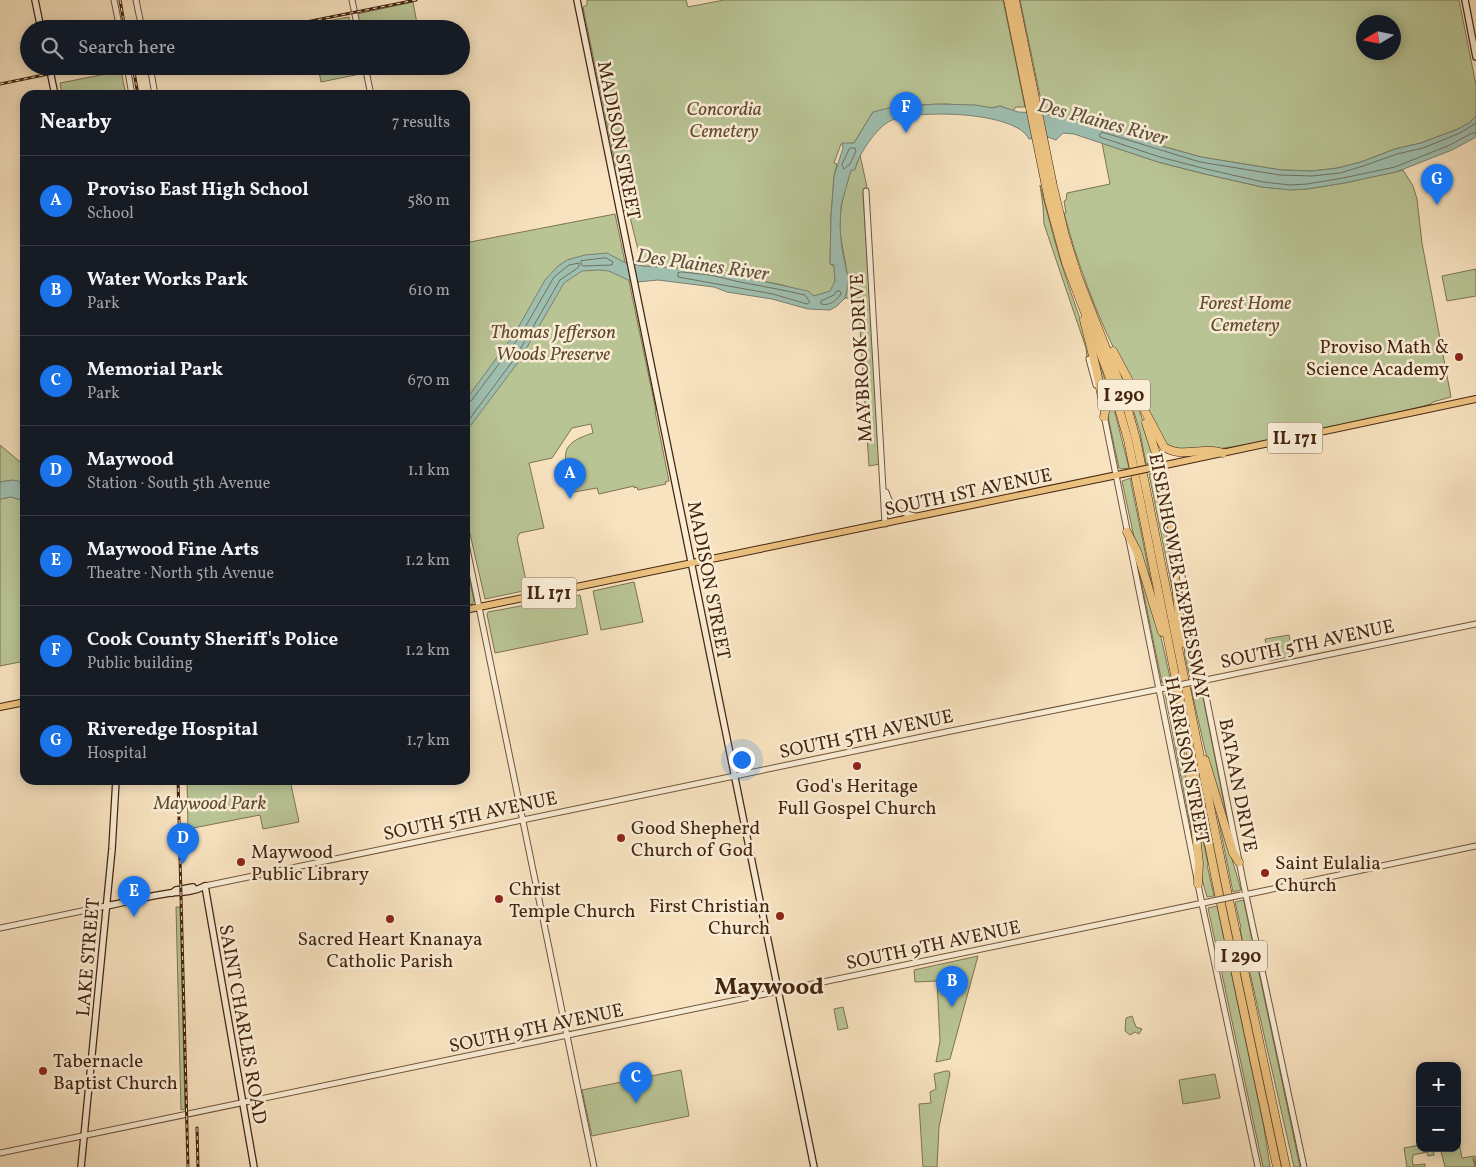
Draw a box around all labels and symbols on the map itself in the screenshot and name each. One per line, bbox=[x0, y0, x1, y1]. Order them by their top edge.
north arrow bbox=[1356, 15, 1401, 60]
street label: MADISON STREET bbox=[590, 59, 646, 222]
pin: F bbox=[890, 92, 922, 133]
water label: Des Plaines River bbox=[1034, 92, 1171, 154]
park label: Concordia Cemetery bbox=[686, 97, 762, 145]
pin: G bbox=[1421, 164, 1453, 205]
water label: Des Plaines River bbox=[635, 243, 771, 289]
street label: MAYBROOK DRIVE bbox=[845, 273, 879, 443]
park label: Forest Home Cemetery bbox=[1199, 291, 1291, 339]
park label: Thomas Jefferson Woods Preserve bbox=[490, 320, 616, 368]
place label: Proviso Math & Science Academy bbox=[1306, 335, 1449, 383]
marker: Proviso Math & Science Academy bbox=[1453, 351, 1465, 363]
road number: I 290 bbox=[1098, 380, 1150, 410]
road number: IL 171 bbox=[1268, 422, 1322, 453]
street label: EISENHOWER EXPRESSWAY bbox=[1141, 451, 1215, 702]
pin: A bbox=[554, 458, 586, 499]
street label: SOUTH 1ST AVENUE bbox=[882, 462, 1055, 523]
street label: MADISON STREET bbox=[680, 499, 736, 662]
road number: IL 171 bbox=[522, 578, 576, 608]
street label: SOUTH 5TH AVENUE bbox=[1218, 614, 1397, 676]
street label: HARRISON STREET bbox=[1157, 675, 1215, 846]
street label: SOUTH 5TH AVENUE bbox=[777, 704, 956, 766]
street label: BATAAN DRIVE bbox=[1211, 716, 1263, 855]
your location bbox=[729, 747, 755, 773]
marker: God's Heritage Full Gospel Church bbox=[851, 760, 863, 772]
place label: God's Heritage Full Gospel Church bbox=[777, 774, 937, 822]
street label: SOUTH 5TH AVENUE bbox=[381, 786, 560, 848]
park label: Maywood Park bbox=[153, 791, 266, 817]
place label: Good Shepherd Church of God bbox=[631, 816, 760, 864]
pin: D bbox=[167, 823, 199, 864]
marker: Good Shepherd Church of God bbox=[615, 832, 627, 844]
place label: Maywood Public Library bbox=[251, 840, 369, 888]
place label: Saint Eulalia Church bbox=[1275, 851, 1381, 899]
marker: Maywood Public Library bbox=[235, 856, 247, 868]
marker: Saint Eulalia Church bbox=[1259, 867, 1271, 879]
pin: E bbox=[118, 876, 150, 917]
place label: Christ Temple Church bbox=[509, 877, 636, 925]
marker: Christ Temple Church bbox=[493, 893, 505, 905]
place label: First Christian Church bbox=[649, 894, 770, 942]
street label: LAKE STREET bbox=[71, 897, 107, 1018]
marker: First Christian Church bbox=[774, 910, 786, 922]
marker: Sacred Heart Knanaya Catholic Parish bbox=[384, 913, 396, 925]
street label: SOUTH 9TH AVENUE bbox=[844, 915, 1023, 977]
street label: SAINT CHARLES ROAD bbox=[212, 923, 272, 1126]
place label: Sacred Heart Knanaya Catholic Parish bbox=[298, 927, 482, 975]
road number: I 290 bbox=[1215, 940, 1267, 971]
pin: B bbox=[936, 966, 968, 1007]
district label: Maywood bbox=[714, 971, 824, 1005]
street label: SOUTH 9TH AVENUE bbox=[447, 998, 626, 1060]
place label: Tabernacle Baptist Church bbox=[53, 1049, 178, 1097]
pin: C bbox=[620, 1062, 652, 1103]
marker: Tabernacle Baptist Church bbox=[37, 1065, 49, 1077]

